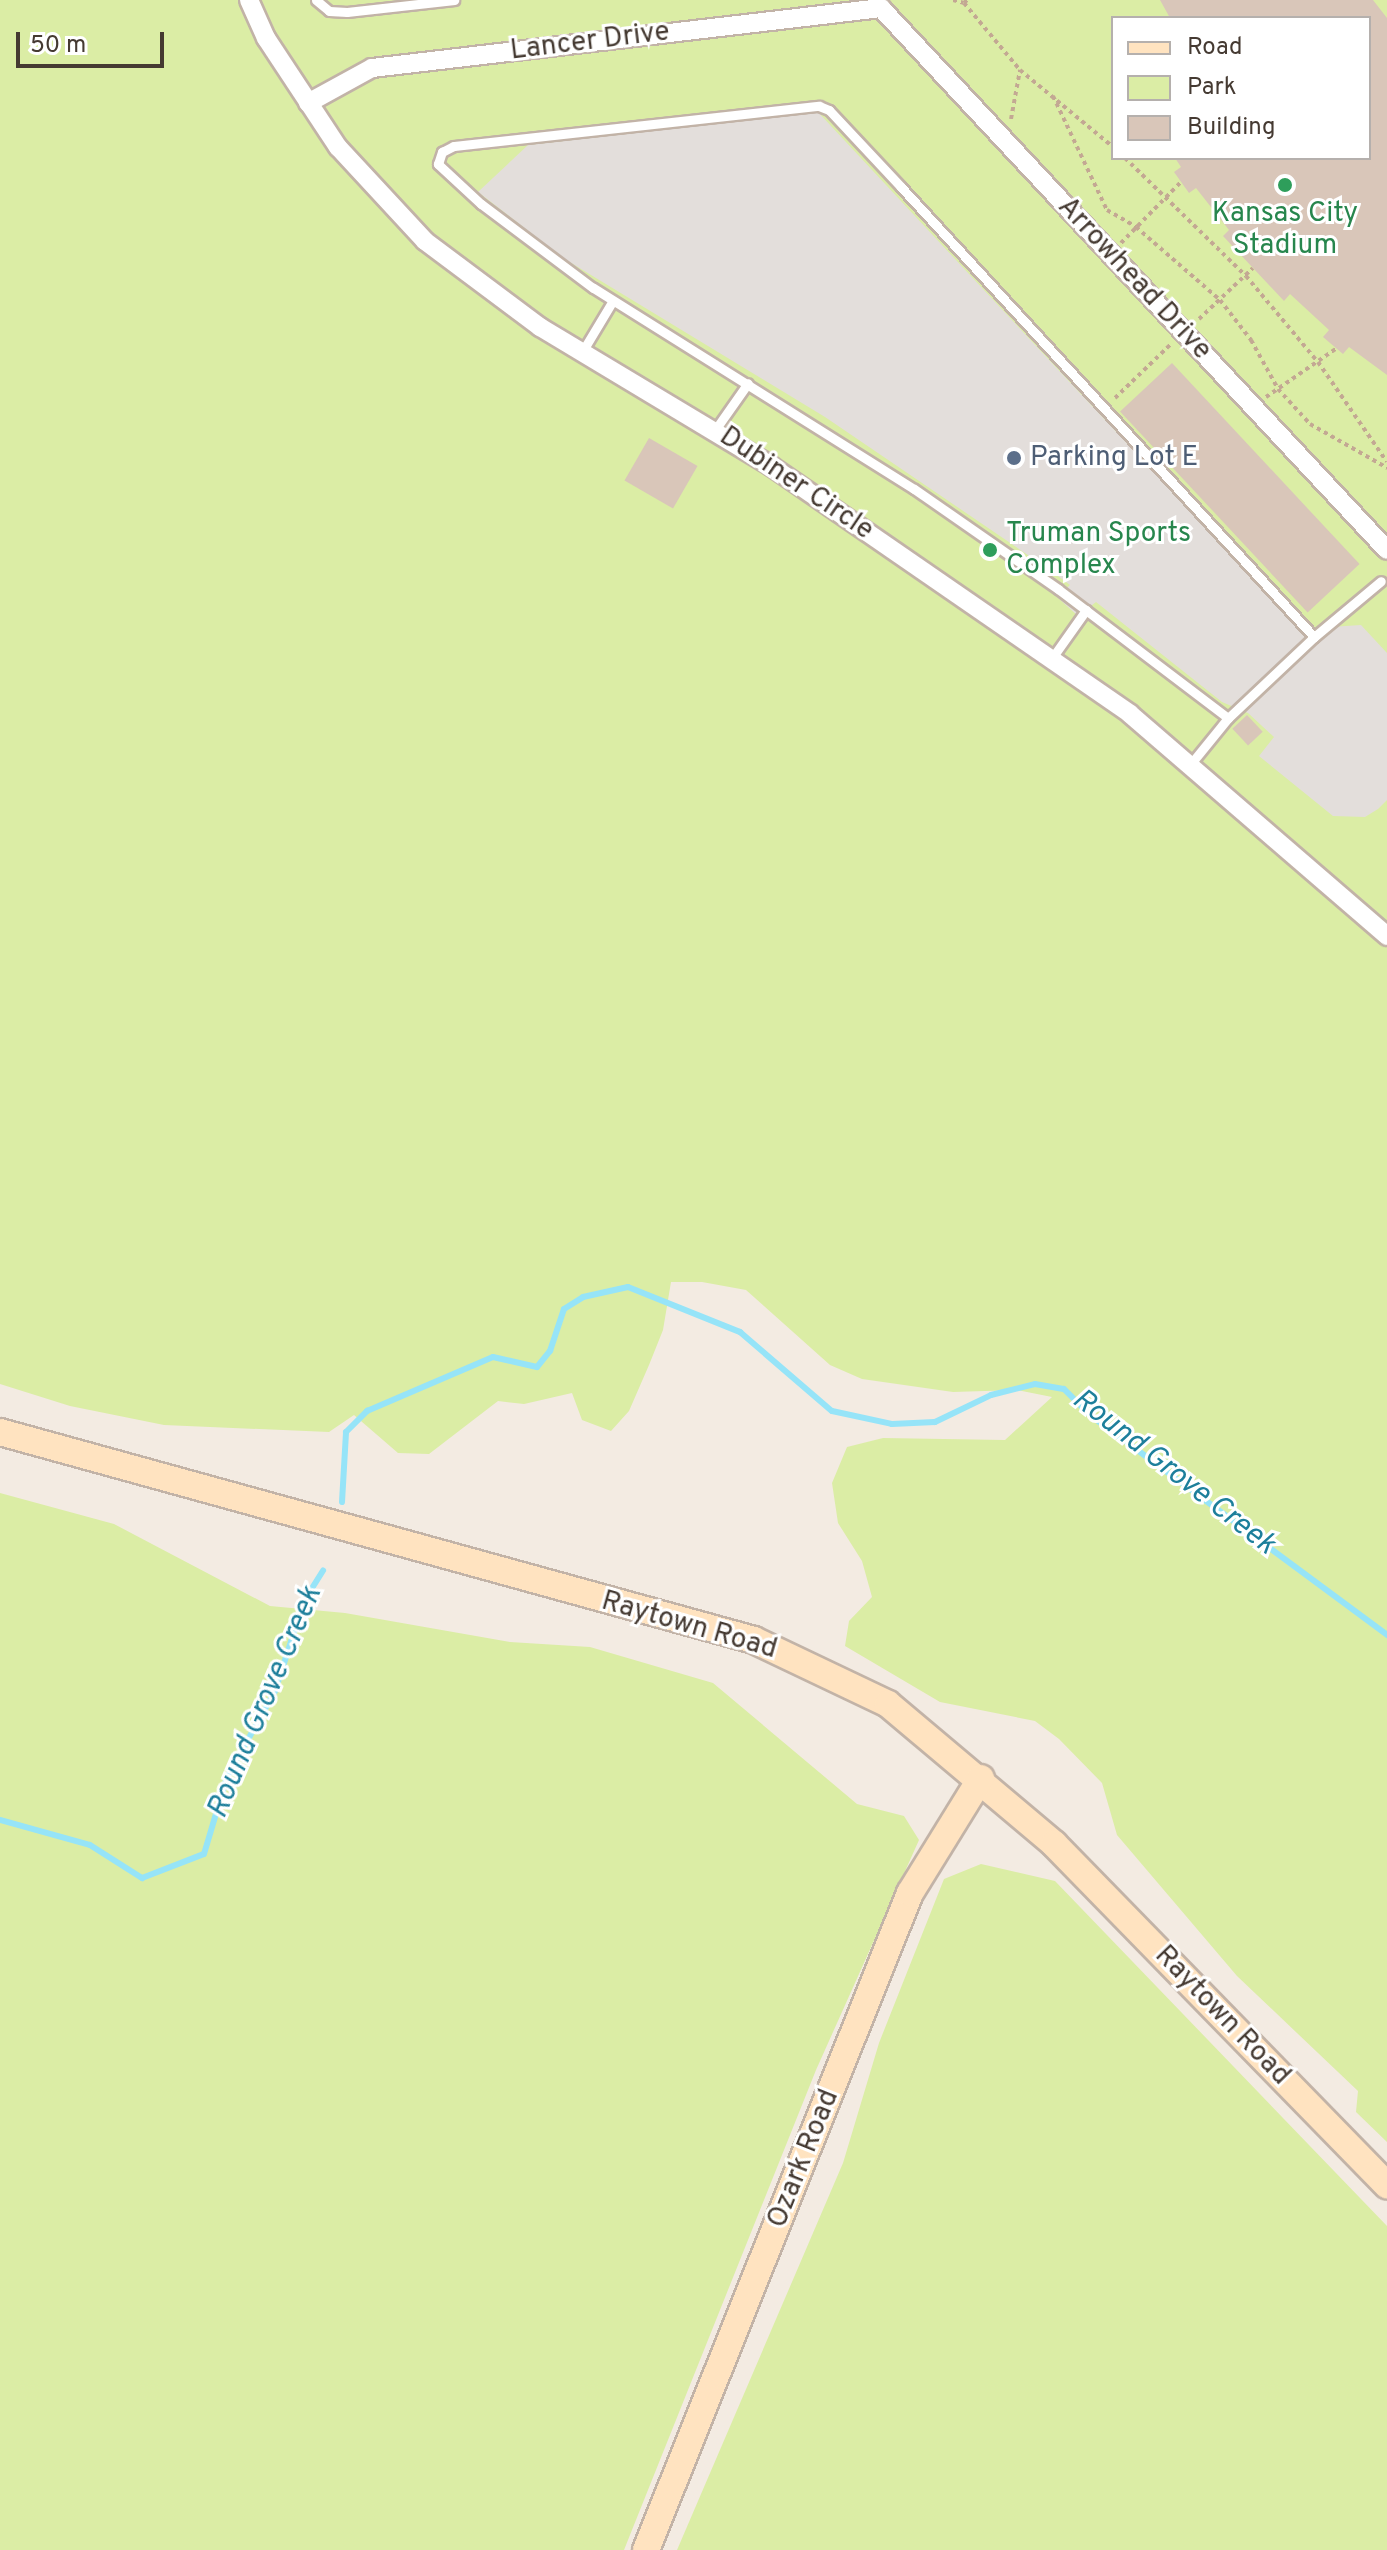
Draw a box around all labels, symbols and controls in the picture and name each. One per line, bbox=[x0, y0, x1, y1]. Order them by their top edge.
scale bar bbox=[20, 16, 168, 66]
street label: Lancer Drive bbox=[508, 16, 672, 68]
legend bbox=[1111, 16, 1371, 160]
text: 50 m bbox=[30, 31, 86, 61]
text: Road bbox=[1187, 33, 1243, 63]
text: Park bbox=[1187, 73, 1237, 103]
text: Building bbox=[1187, 113, 1276, 143]
marker: Kansas City Stadium bbox=[1276, 176, 1294, 194]
street label: Arrowhead Drive bbox=[1050, 191, 1218, 367]
place label: Kansas City Stadium bbox=[1212, 197, 1358, 263]
street label: Dubiner Circle bbox=[713, 420, 879, 548]
place label: Parking Lot E bbox=[1030, 441, 1198, 475]
marker: Parking Lot E bbox=[1005, 449, 1023, 467]
place label: Truman Sports Complex bbox=[1006, 517, 1191, 583]
marker: Truman Sports Complex bbox=[981, 541, 999, 559]
water label: Round Grove Creek bbox=[1064, 1382, 1282, 1564]
water label: Round Grove Creek bbox=[201, 1582, 331, 1824]
street label: Raytown Road bbox=[597, 1585, 781, 1667]
street label: Raytown Road bbox=[1147, 1939, 1297, 2093]
street label: Ozark Road bbox=[761, 2085, 847, 2233]

